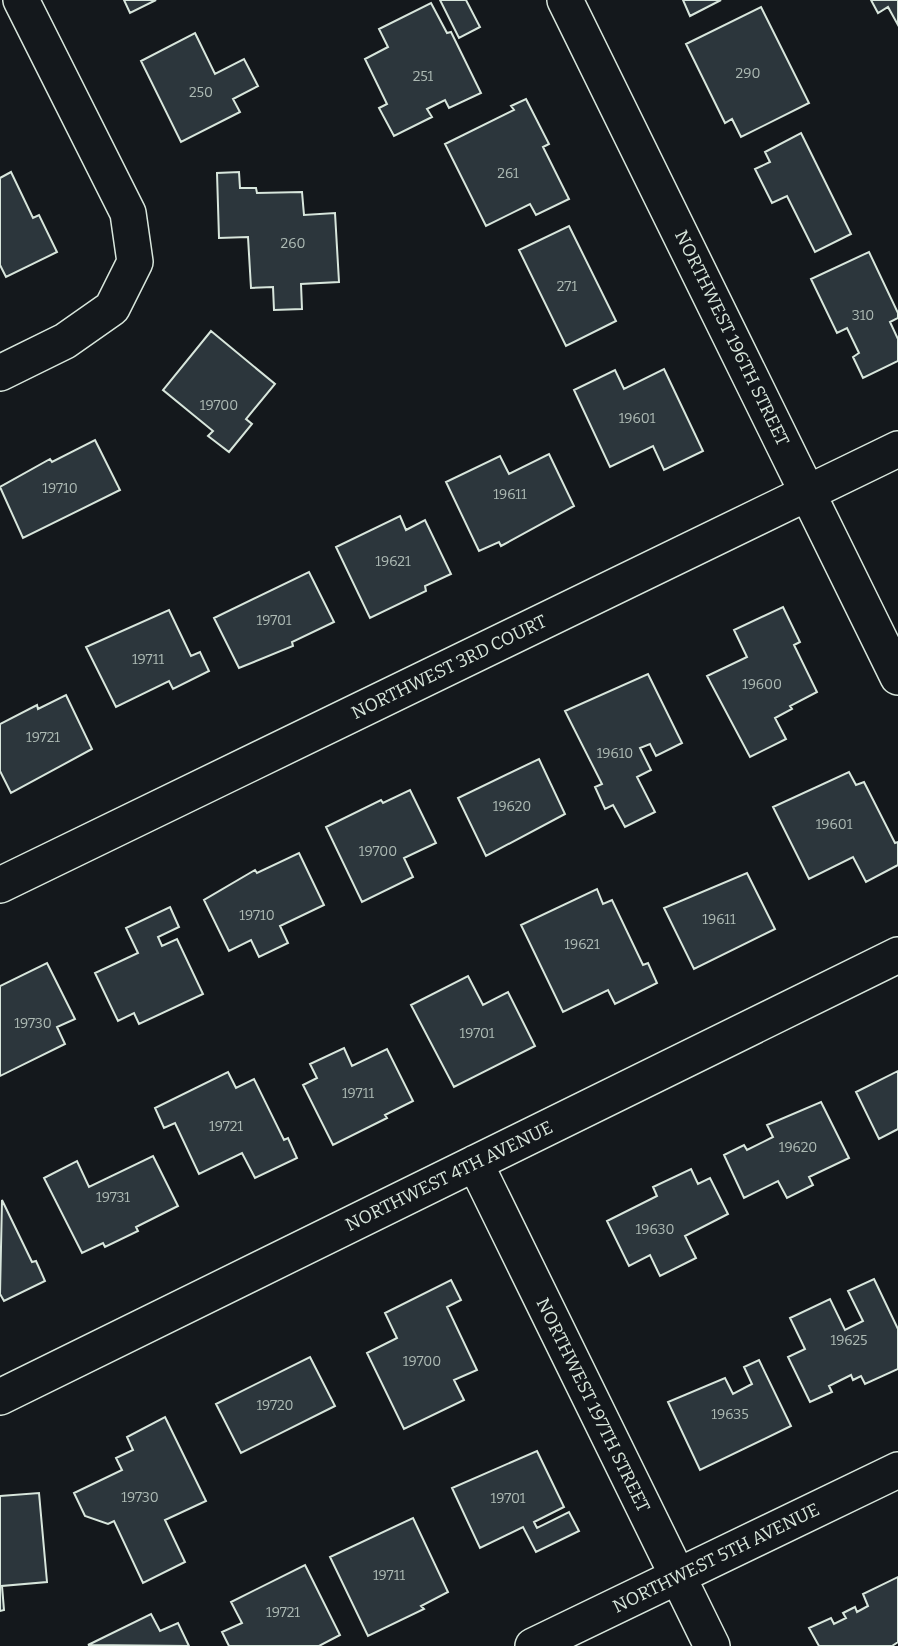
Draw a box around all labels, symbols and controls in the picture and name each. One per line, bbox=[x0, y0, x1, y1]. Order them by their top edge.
house number: 290 bbox=[736, 65, 760, 82]
house number: 251 bbox=[413, 68, 434, 85]
house number: 250 bbox=[189, 84, 213, 101]
house number: 261 bbox=[497, 165, 519, 182]
street label: NORTHWEST 196TH STREET bbox=[670, 226, 794, 450]
house number: 260 bbox=[281, 235, 305, 252]
house number: 271 bbox=[557, 278, 577, 295]
house number: 310 bbox=[852, 307, 874, 324]
house number: 19700 bbox=[200, 397, 238, 414]
house number: 19601 bbox=[619, 410, 656, 427]
house number: 19710 bbox=[42, 480, 78, 497]
house number: 19611 bbox=[493, 486, 527, 503]
house number: 19621 bbox=[375, 553, 411, 570]
street label: NORTHWEST 3RD COURT bbox=[348, 610, 551, 724]
house number: 19701 bbox=[256, 612, 292, 629]
house number: 19711 bbox=[132, 651, 164, 668]
house number: 19600 bbox=[742, 676, 782, 693]
house number: 19721 bbox=[26, 729, 60, 746]
house number: 19610 bbox=[597, 745, 633, 762]
house number: 19620 bbox=[493, 798, 531, 815]
house number: 19601 bbox=[816, 816, 853, 833]
house number: 19700 bbox=[359, 843, 397, 860]
house number: 19710 bbox=[239, 907, 275, 924]
house number: 19611 bbox=[702, 911, 736, 928]
house number: 19621 bbox=[564, 936, 600, 953]
house number: 19730 bbox=[14, 1015, 52, 1032]
house number: 19701 bbox=[459, 1025, 495, 1042]
house number: 19711 bbox=[342, 1085, 374, 1102]
street label: NORTHWEST 4TH AVENUE bbox=[342, 1116, 556, 1236]
house number: 19721 bbox=[209, 1118, 243, 1135]
house number: 19620 bbox=[779, 1139, 817, 1156]
house number: 19731 bbox=[96, 1189, 130, 1206]
house number: 19630 bbox=[636, 1221, 674, 1238]
street label: NORTHWEST 197TH STREET bbox=[531, 1294, 655, 1516]
house number: 19625 bbox=[830, 1332, 868, 1349]
house number: 19700 bbox=[403, 1353, 441, 1370]
house number: 19720 bbox=[256, 1397, 294, 1414]
house number: 19635 bbox=[711, 1406, 749, 1423]
house number: 19730 bbox=[121, 1489, 159, 1506]
house number: 19701 bbox=[490, 1490, 526, 1507]
street label: NORTHWEST 5TH AVENUE bbox=[609, 1498, 823, 1618]
house number: 19711 bbox=[373, 1567, 405, 1584]
house number: 19721 bbox=[266, 1604, 300, 1621]

